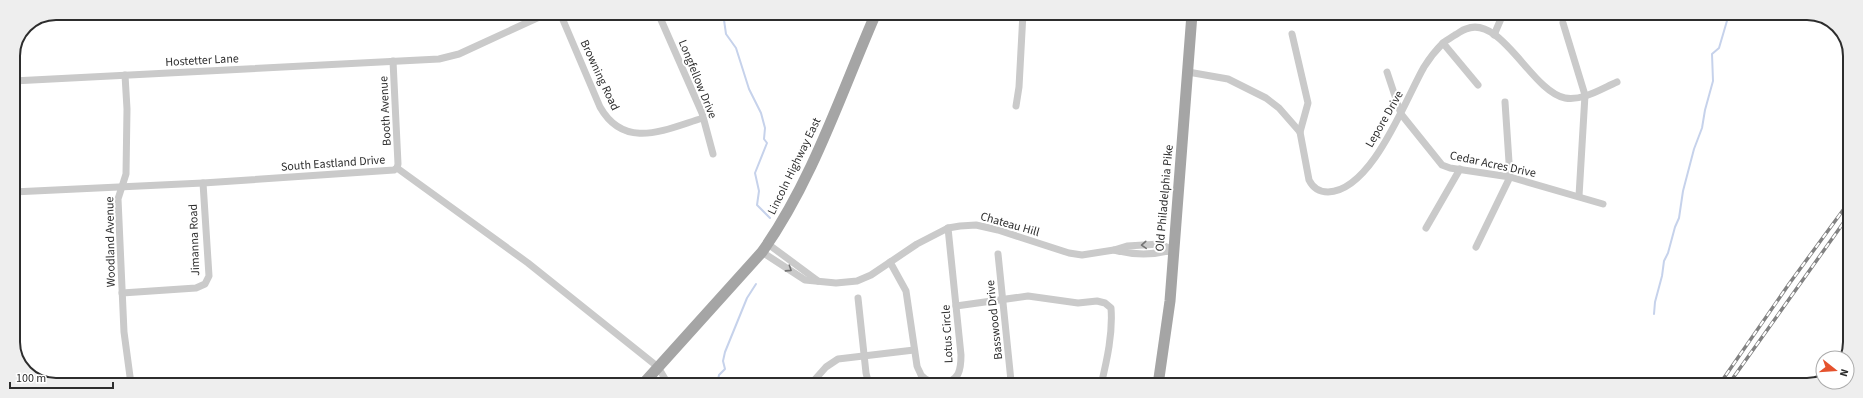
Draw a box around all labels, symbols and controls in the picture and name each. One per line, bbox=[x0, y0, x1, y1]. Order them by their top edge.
street label: Browning Road bbox=[576, 37, 623, 113]
street label: Longfellow Drive bbox=[674, 37, 721, 121]
street label: Hostetter Lane bbox=[165, 50, 239, 71]
street label: Booth Avenue bbox=[375, 76, 396, 146]
street label: Lepore Drive bbox=[1361, 88, 1408, 151]
street label: Lincoln Highway East bbox=[764, 115, 825, 218]
street label: Old Philadelphia Pike bbox=[1151, 144, 1178, 252]
street label: Cedar Acres Drive bbox=[1448, 147, 1538, 182]
street label: South Eastland Drive bbox=[280, 151, 386, 176]
street label: Woodland Avenue bbox=[101, 196, 120, 288]
street label: Jimanna Road bbox=[185, 204, 204, 276]
street label: Chateau Hill bbox=[978, 208, 1041, 241]
one-way arrow bbox=[1141, 240, 1147, 249]
one-way arrow bbox=[785, 264, 792, 272]
street label: Basswood Drive bbox=[982, 279, 1007, 361]
street label: Lotus Circle bbox=[937, 304, 958, 364]
north arrow bbox=[1815, 350, 1855, 390]
scale bar bbox=[10, 364, 113, 390]
text: N bbox=[1836, 367, 1852, 378]
text: 100 m bbox=[16, 370, 46, 387]

